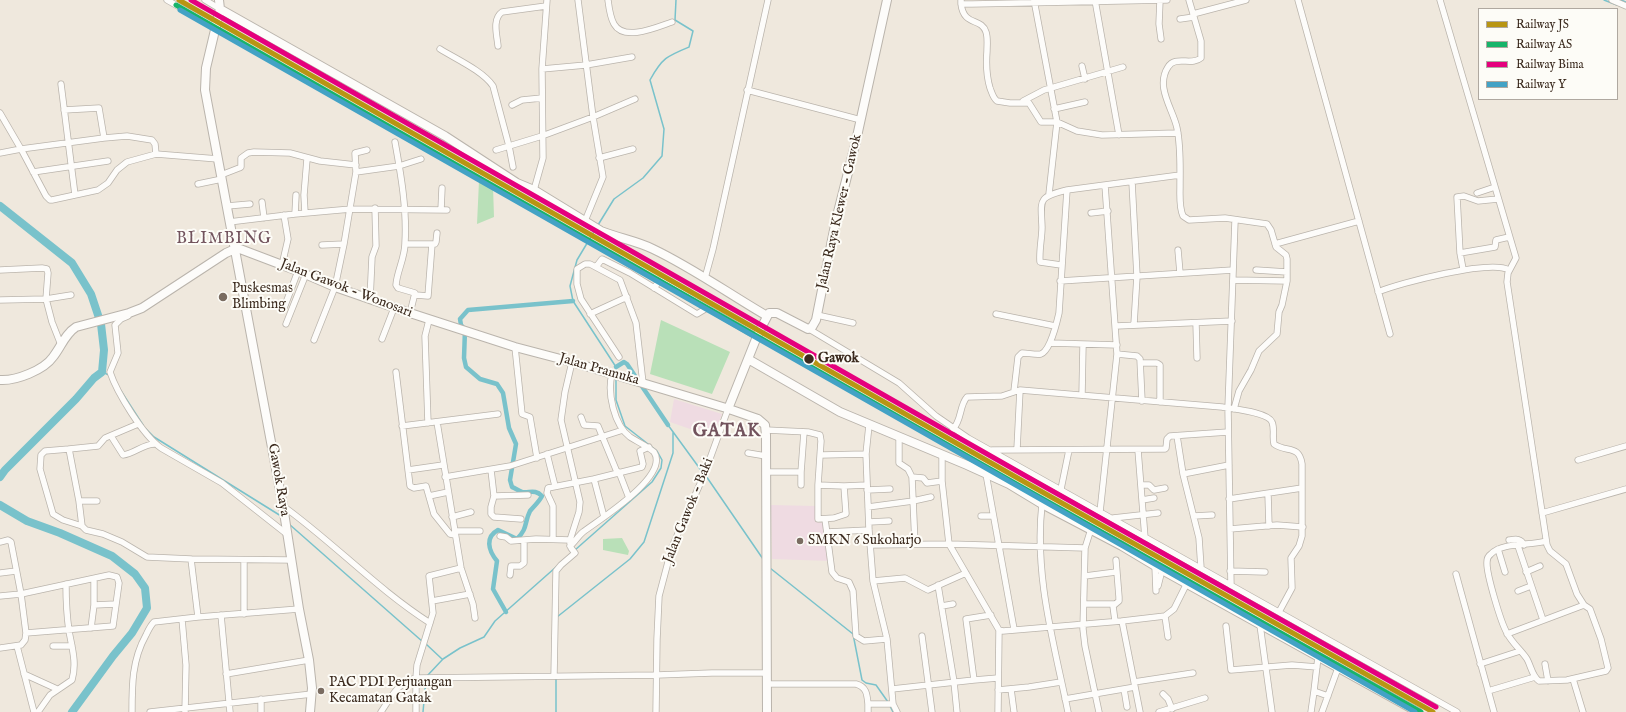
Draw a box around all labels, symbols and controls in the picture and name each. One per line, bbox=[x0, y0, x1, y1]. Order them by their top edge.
legend bbox=[1478, 8, 1618, 100]
text: Railway JS bbox=[1516, 17, 1569, 32]
text: Railway AS bbox=[1516, 37, 1572, 52]
text: Railway Bima bbox=[1516, 57, 1584, 72]
text: Railway Y bbox=[1516, 77, 1566, 92]
street label: Jalan Raya Klewer - Gawok bbox=[814, 133, 866, 291]
district label: BLIMBING bbox=[176, 230, 272, 250]
street label: Jalan Gawok - Wonosari bbox=[277, 256, 415, 322]
place label: Puskesmas Blimbing bbox=[232, 281, 293, 314]
marker: Puskesmas Blimbing bbox=[217, 291, 229, 303]
street label: Jalan Pramuka bbox=[557, 351, 641, 389]
place label: Gawok bbox=[818, 351, 859, 367]
marker: Gawok bbox=[802, 352, 816, 366]
district label: GATAK bbox=[693, 421, 761, 443]
street label: Gawok Raya bbox=[263, 442, 293, 518]
street label: Jalan Gawok - Baki bbox=[660, 456, 718, 566]
place label: SMKN 6 Sukoharjo bbox=[808, 533, 921, 549]
marker: SMKN 6 Sukoharjo bbox=[795, 536, 805, 546]
place label: PAC PDI Perjuangan Kecamatan Gatak bbox=[329, 675, 452, 708]
marker: PAC PDI Perjuangan Kecamatan Gatak bbox=[316, 686, 326, 696]

